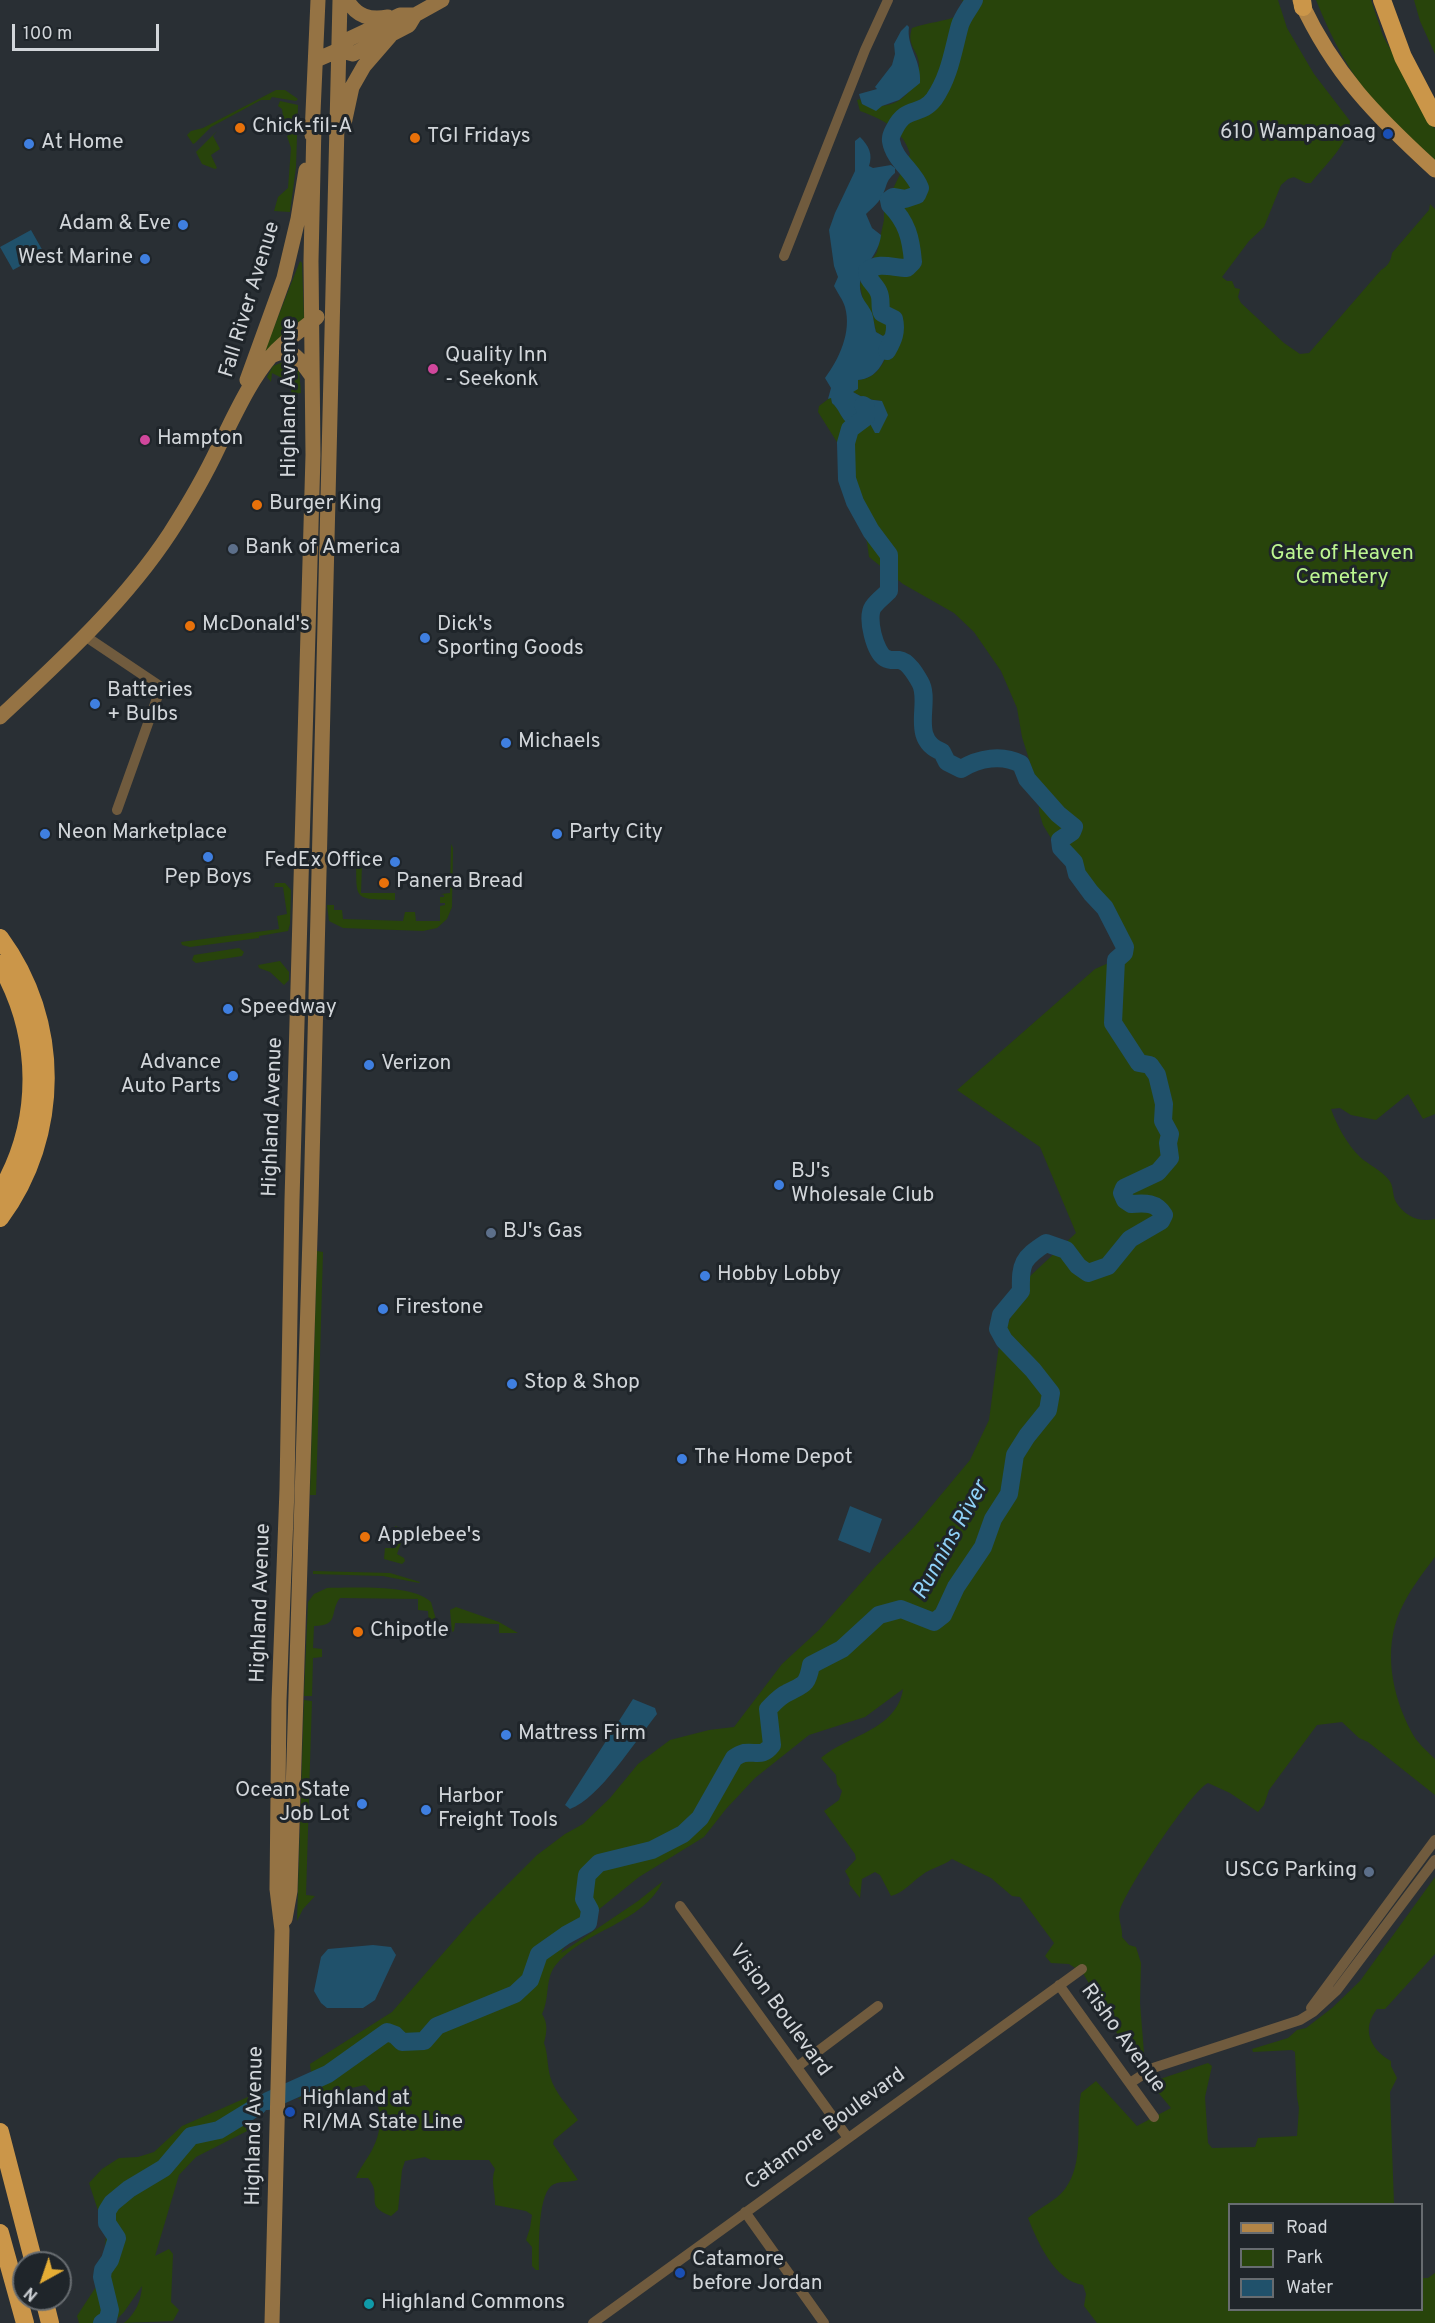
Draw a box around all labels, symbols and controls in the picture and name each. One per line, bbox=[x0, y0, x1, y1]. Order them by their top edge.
scale bar bbox=[15, 12, 162, 50]
text: 100 m bbox=[23, 23, 72, 46]
place label: Chick-fil-A bbox=[252, 115, 352, 141]
marker: Chick-fil-A bbox=[233, 121, 247, 135]
place label: 610 Wampanoag bbox=[1220, 121, 1376, 147]
place label: TGI Fridays bbox=[427, 125, 531, 151]
marker: 610 Wampanoag bbox=[1381, 127, 1395, 141]
place label: At Home bbox=[41, 131, 124, 157]
marker: TGI Fridays bbox=[408, 131, 422, 145]
marker: At Home bbox=[22, 137, 36, 151]
place label: Adam & Eve bbox=[59, 212, 171, 238]
marker: Adam & Eve bbox=[176, 218, 190, 232]
street label: Fall River Avenue bbox=[215, 219, 287, 381]
place label: West Marine bbox=[18, 246, 133, 272]
marker: West Marine bbox=[138, 252, 152, 266]
street label: Highland Avenue bbox=[278, 318, 304, 478]
place label: Quality Inn - Seekonk bbox=[445, 344, 548, 394]
marker: Quality Inn - Seekonk bbox=[426, 362, 440, 376]
place label: Hampton bbox=[157, 427, 243, 453]
marker: Hampton bbox=[138, 433, 152, 447]
place label: Burger King bbox=[269, 492, 382, 518]
marker: Burger King bbox=[250, 498, 264, 512]
place label: Bank of America bbox=[245, 536, 400, 562]
marker: Bank of America bbox=[226, 542, 240, 556]
park label: Gate of Heaven Cemetery bbox=[1270, 542, 1414, 592]
place label: McDonald's bbox=[202, 613, 310, 639]
place label: Dick's Sporting Goods bbox=[437, 613, 584, 663]
marker: McDonald's bbox=[183, 619, 197, 633]
marker: Dick's Sporting Goods bbox=[418, 631, 432, 645]
place label: Batteries + Bulbs bbox=[107, 679, 193, 729]
marker: Batteries + Bulbs bbox=[88, 697, 102, 711]
place label: Michaels bbox=[518, 730, 601, 756]
marker: Michaels bbox=[499, 736, 513, 750]
place label: Neon Marketplace bbox=[57, 821, 227, 847]
place label: Party City bbox=[569, 821, 663, 847]
marker: Neon Marketplace bbox=[38, 827, 52, 841]
marker: Party City bbox=[550, 827, 564, 841]
place label: FedEx Office bbox=[264, 849, 383, 875]
marker: Pep Boys bbox=[201, 850, 215, 864]
marker: FedEx Office bbox=[388, 855, 402, 869]
place label: Pep Boys bbox=[164, 866, 252, 892]
place label: Panera Bread bbox=[396, 870, 523, 896]
marker: Panera Bread bbox=[377, 876, 391, 890]
place label: Speedway bbox=[240, 996, 337, 1022]
marker: Speedway bbox=[221, 1002, 235, 1016]
street label: Highland Avenue bbox=[259, 1037, 289, 1197]
place label: Advance Auto Parts bbox=[120, 1051, 221, 1101]
place label: Verizon bbox=[381, 1052, 451, 1078]
marker: Verizon bbox=[362, 1058, 376, 1072]
marker: Advance Auto Parts bbox=[226, 1069, 240, 1083]
place label: BJ's Wholesale Club bbox=[791, 1160, 934, 1210]
marker: BJ's Wholesale Club bbox=[772, 1178, 786, 1192]
place label: BJ's Gas bbox=[503, 1220, 583, 1246]
marker: BJ's Gas bbox=[484, 1226, 498, 1240]
place label: Hobby Lobby bbox=[717, 1263, 841, 1289]
marker: Hobby Lobby bbox=[698, 1269, 712, 1283]
place label: Firestone bbox=[395, 1296, 483, 1322]
marker: Firestone bbox=[376, 1302, 390, 1316]
place label: Stop & Shop bbox=[524, 1371, 640, 1397]
marker: Stop & Shop bbox=[505, 1377, 519, 1391]
place label: The Home Depot bbox=[694, 1446, 853, 1472]
marker: The Home Depot bbox=[675, 1452, 689, 1466]
water label: Runnins River bbox=[908, 1477, 996, 1605]
street label: Highland Avenue bbox=[247, 1523, 277, 1683]
place label: Applebee's bbox=[377, 1524, 481, 1550]
marker: Applebee's bbox=[358, 1530, 372, 1544]
place label: Chipotle bbox=[370, 1619, 449, 1645]
marker: Chipotle bbox=[351, 1625, 365, 1639]
place label: Mattress Firm bbox=[518, 1722, 646, 1748]
marker: Mattress Firm bbox=[499, 1728, 513, 1742]
place label: Ocean State Job Lot bbox=[235, 1779, 350, 1829]
place label: Harbor Freight Tools bbox=[438, 1785, 558, 1835]
marker: Ocean State Job Lot bbox=[355, 1797, 369, 1811]
marker: Harbor Freight Tools bbox=[419, 1803, 433, 1817]
place label: USCG Parking bbox=[1225, 1859, 1357, 1885]
marker: USCG Parking bbox=[1362, 1865, 1376, 1879]
street label: Vision Boulevard bbox=[722, 1940, 836, 2082]
street label: Risho Avenue bbox=[1074, 1980, 1170, 2098]
street label: Highland Avenue bbox=[242, 2046, 270, 2206]
street label: Catamore Boulevard bbox=[741, 2063, 911, 2197]
place label: Highland at RI/MA State Line bbox=[302, 2087, 463, 2137]
marker: Highland at RI/MA State Line bbox=[283, 2105, 297, 2119]
legend bbox=[1228, 2203, 1423, 2311]
text: Road bbox=[1286, 2217, 1328, 2240]
text: Park bbox=[1286, 2247, 1323, 2270]
place label: Catamore before Jordan bbox=[692, 2248, 823, 2298]
north arrow bbox=[12, 2251, 72, 2311]
marker: Catamore before Jordan bbox=[673, 2266, 687, 2280]
text: Water bbox=[1286, 2277, 1333, 2300]
text: N bbox=[21, 2282, 43, 2305]
place label: Highland Commons bbox=[381, 2291, 565, 2317]
marker: Highland Commons bbox=[362, 2297, 376, 2311]

